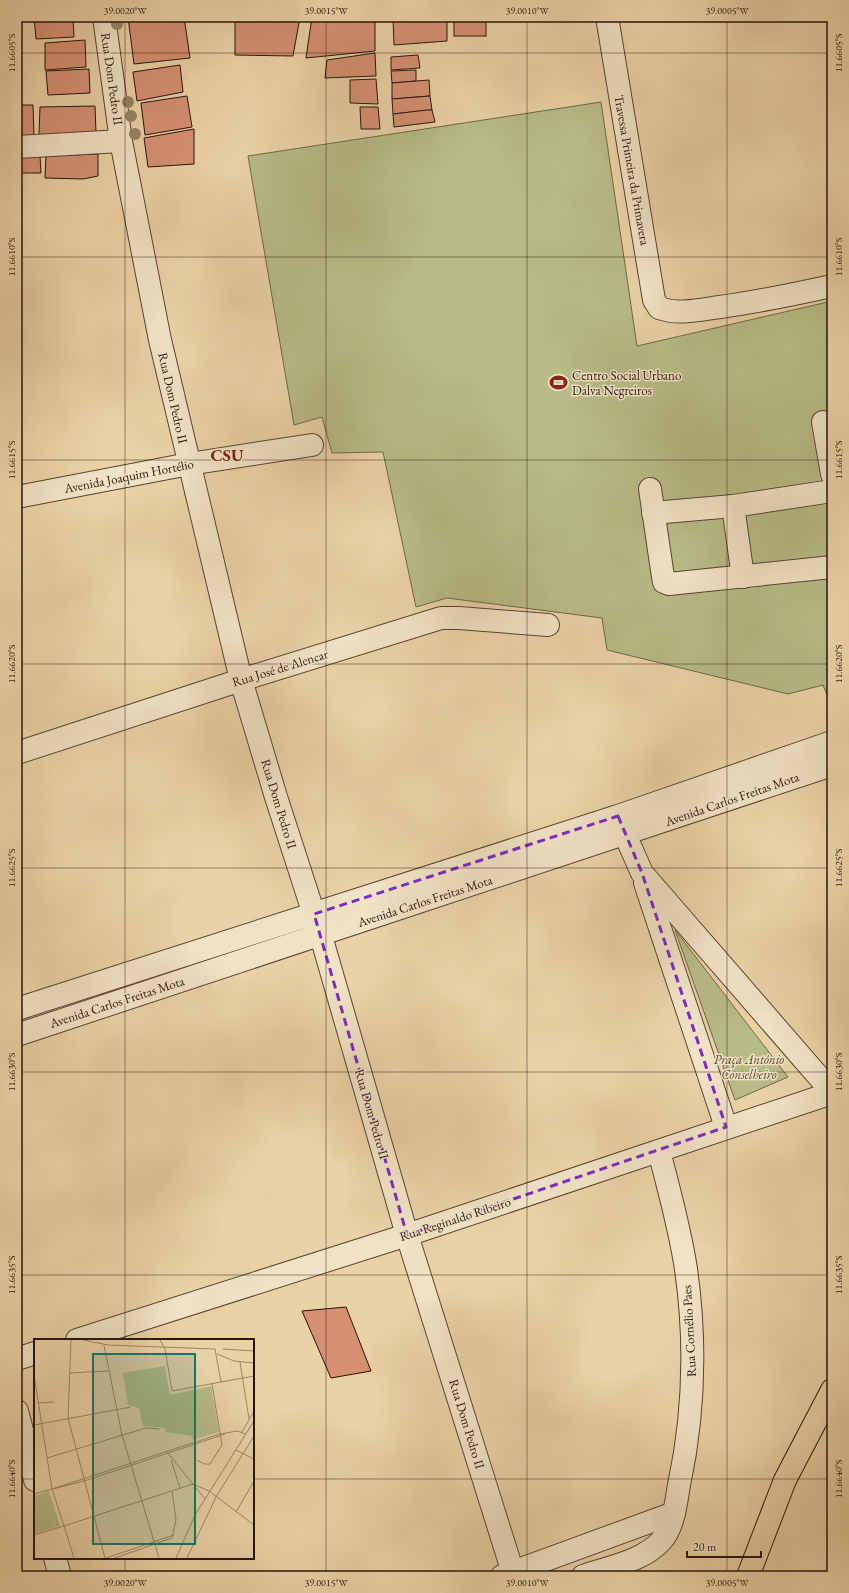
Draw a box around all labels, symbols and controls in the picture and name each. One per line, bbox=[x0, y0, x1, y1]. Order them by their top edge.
text: 39.0020°W bbox=[103, 4, 147, 17]
text: 39.0015°W bbox=[304, 4, 348, 17]
text: 39.0010°W bbox=[505, 4, 549, 17]
text: 39.0005°W bbox=[705, 4, 749, 17]
street label: Rua Dom Pedro II bbox=[97, 32, 127, 127]
text: 11.6605°S bbox=[5, 33, 18, 72]
text: 11.6605°S bbox=[832, 33, 845, 72]
street label: Travessa Primeira da Primavera bbox=[610, 93, 654, 247]
text: 11.6610°S bbox=[5, 237, 18, 276]
text: 11.6610°S bbox=[832, 237, 845, 276]
street label: Rua Dom Pedro II bbox=[154, 351, 192, 446]
place label: Centro Social Urbano Dalva Negreiros bbox=[572, 367, 681, 399]
sports icon: Centro Social Urbano Dalva Negreiros bbox=[549, 372, 569, 392]
text: 11.6615°S bbox=[5, 440, 18, 479]
text: 11.6615°S bbox=[832, 440, 845, 479]
district label: CSU bbox=[210, 444, 244, 466]
street label: Avenida Joaquim Hortélio bbox=[62, 455, 195, 497]
text: 11.6620°S bbox=[5, 644, 18, 683]
text: 11.6620°S bbox=[832, 644, 845, 683]
street label: Rua José de Alencar bbox=[230, 645, 331, 691]
street label: Rua Dom Pedro II bbox=[257, 757, 301, 852]
street label: Avenida Carlos Freitas Mota bbox=[662, 768, 802, 830]
text: 11.6625°S bbox=[5, 848, 18, 887]
text: 11.6625°S bbox=[832, 848, 845, 887]
street label: Avenida Carlos Freitas Mota bbox=[355, 871, 495, 931]
street label: Avenida Carlos Freitas Mota bbox=[47, 972, 187, 1032]
park label: Praça Antônio Conselheiro bbox=[714, 1051, 784, 1083]
text: 11.6630°S bbox=[5, 1052, 18, 1091]
text: 11.6630°S bbox=[832, 1052, 845, 1091]
street label: Rua Dom Pedro II bbox=[351, 1067, 393, 1162]
street label: Rua Reginaldo Ribeiro bbox=[397, 1193, 513, 1245]
text: 11.6635°S bbox=[5, 1255, 18, 1294]
text: 11.6635°S bbox=[832, 1255, 845, 1294]
street label: Rua Cornélio Paes bbox=[678, 1285, 700, 1377]
inset map bbox=[34, 1339, 254, 1559]
street label: Rua Dom Pedro II bbox=[445, 1377, 489, 1472]
text: 11.6640°S bbox=[5, 1459, 18, 1498]
text: 11.6640°S bbox=[832, 1459, 845, 1498]
scale bar bbox=[687, 1533, 761, 1559]
text: 20 m bbox=[693, 1539, 717, 1555]
text: 39.0020°W bbox=[103, 1576, 147, 1589]
text: 39.0015°W bbox=[304, 1576, 348, 1589]
text: 39.0010°W bbox=[505, 1576, 549, 1589]
text: 39.0005°W bbox=[705, 1576, 749, 1589]

